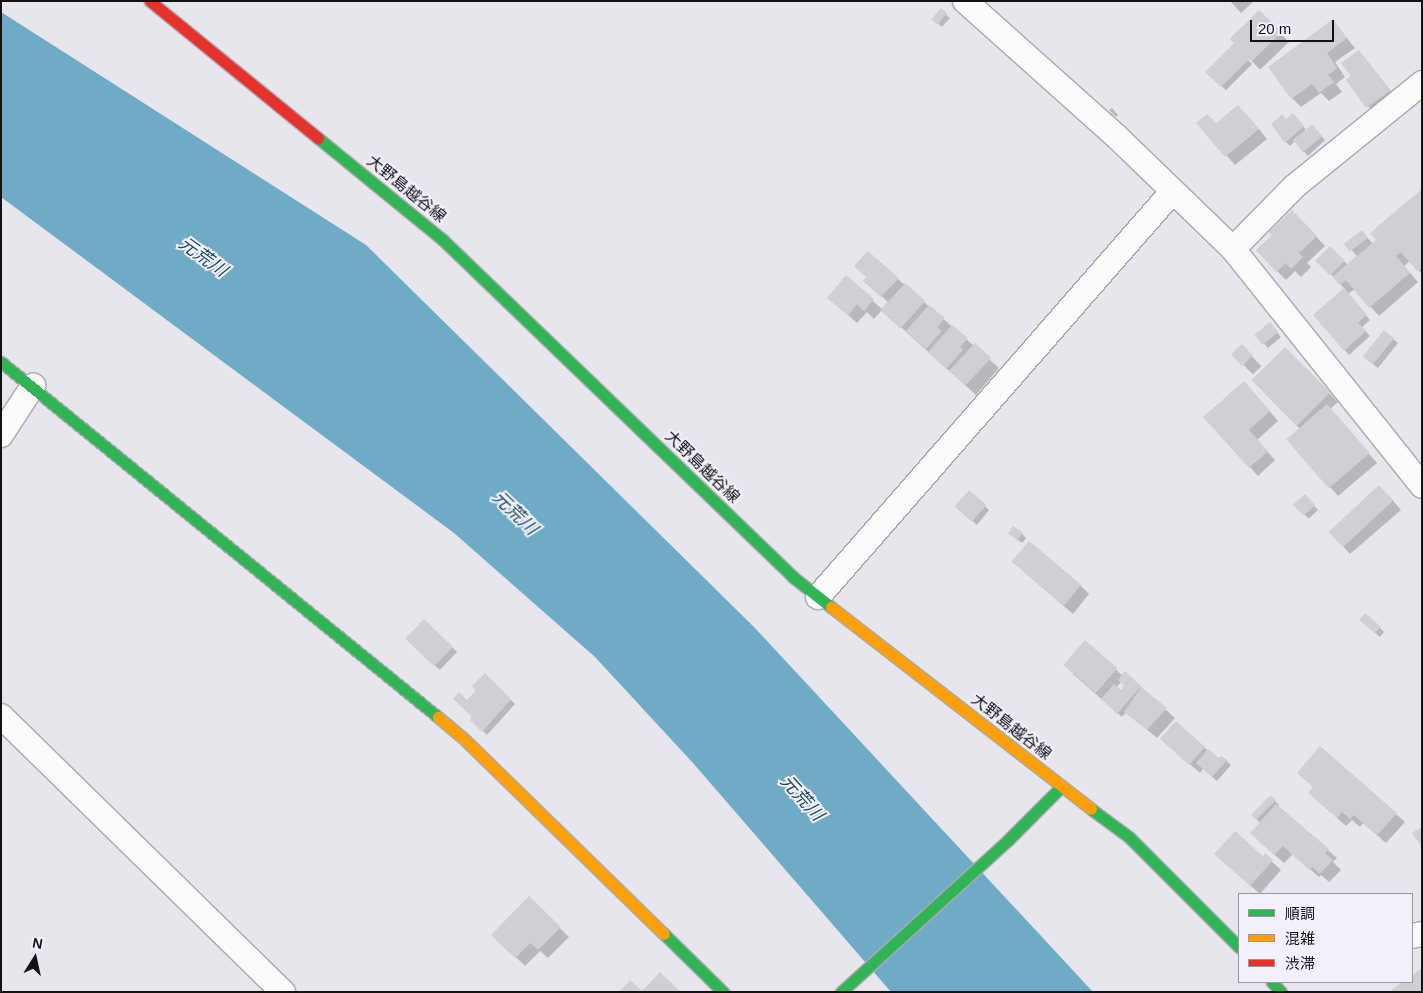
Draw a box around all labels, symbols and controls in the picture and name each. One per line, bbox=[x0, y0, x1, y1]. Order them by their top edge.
scale bar bbox=[1253, 10, 1337, 42]
text: 20 m bbox=[1258, 20, 1291, 37]
street label: 大野島越谷線 bbox=[363, 151, 449, 227]
water label: 元荒川 bbox=[175, 232, 231, 282]
street label: 大野島越谷線 bbox=[661, 427, 743, 507]
water label: 元荒川 bbox=[488, 486, 542, 540]
street label: 大野島越谷線 bbox=[967, 690, 1055, 764]
water label: 元荒川 bbox=[776, 771, 828, 825]
legend bbox=[1238, 893, 1413, 983]
text: 順調 bbox=[1285, 905, 1315, 922]
text: 混雑 bbox=[1285, 930, 1315, 947]
north arrow bbox=[10, 933, 60, 983]
text: N bbox=[31, 934, 44, 952]
text: 渋滞 bbox=[1285, 955, 1315, 972]

